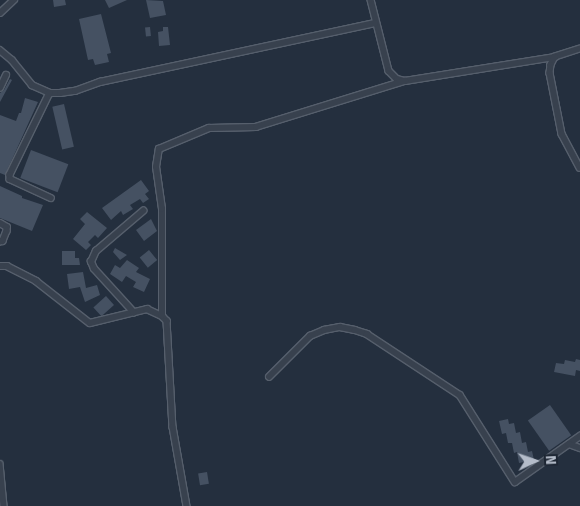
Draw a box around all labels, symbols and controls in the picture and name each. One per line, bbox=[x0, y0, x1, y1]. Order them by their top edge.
north arrow bbox=[510, 436, 560, 486]
text: N bbox=[542, 455, 559, 465]

